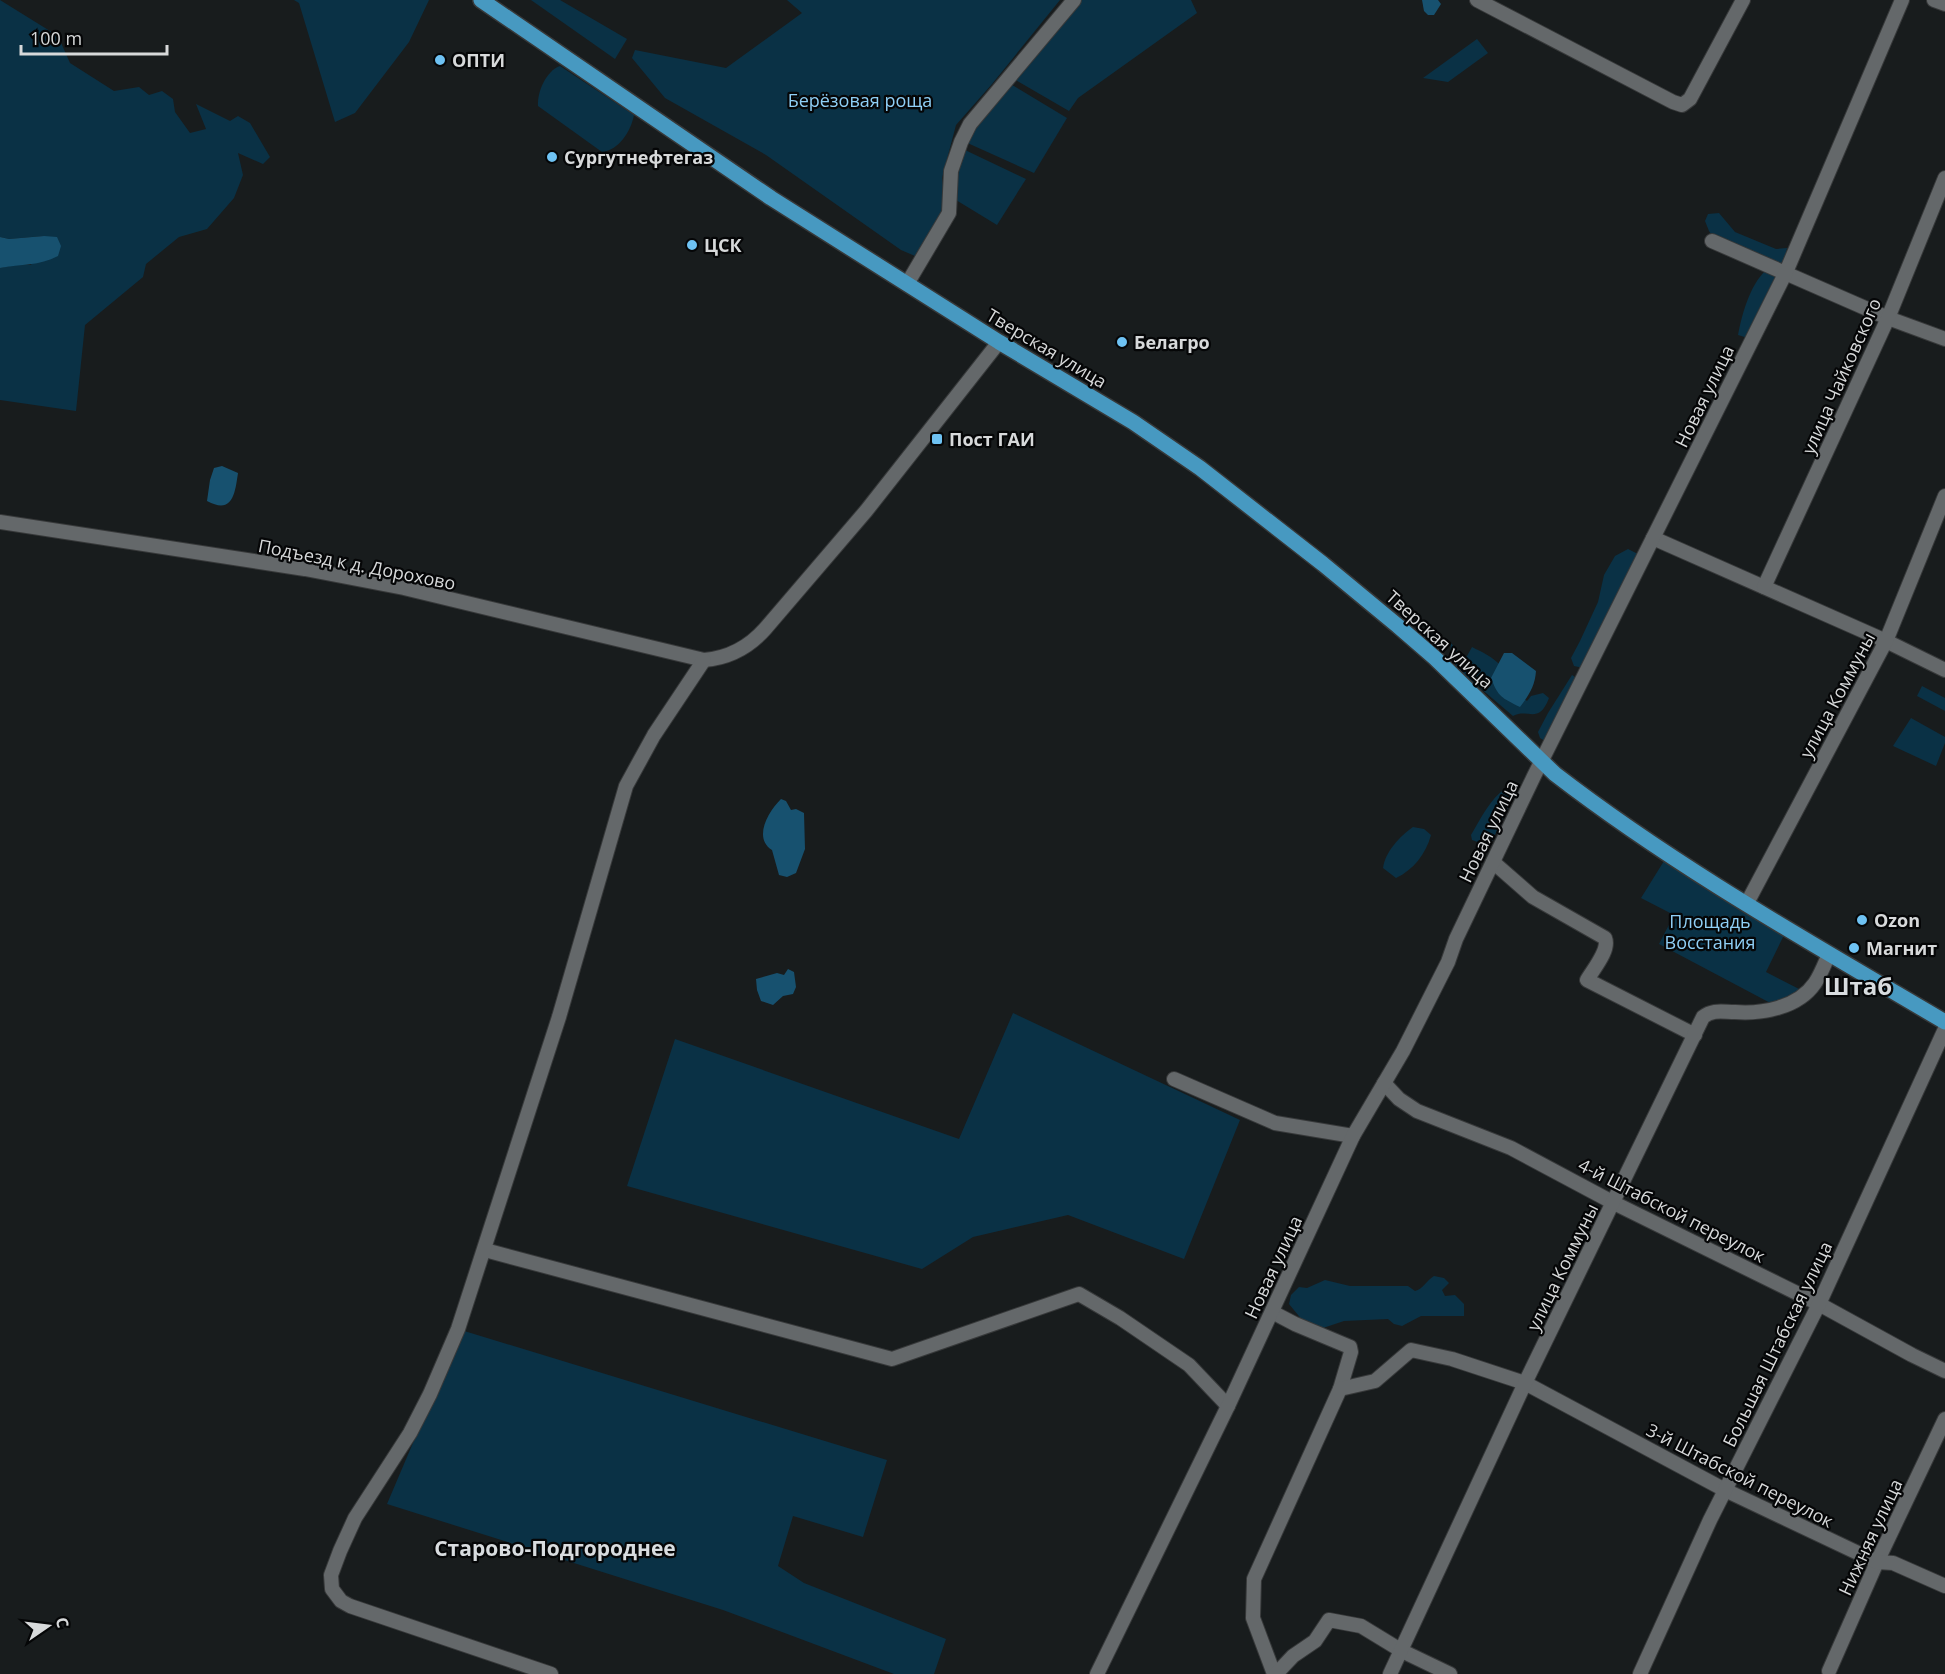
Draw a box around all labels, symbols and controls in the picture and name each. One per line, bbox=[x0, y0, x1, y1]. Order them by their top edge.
scale bar bbox=[21, 18, 166, 56]
text: 100 m bbox=[30, 26, 82, 50]
place label: ОПТИ bbox=[452, 48, 505, 72]
marker: ОПТИ bbox=[433, 53, 447, 67]
park label: Берёзовая роща bbox=[788, 88, 932, 112]
place label: Сургутнефтегаз bbox=[564, 145, 713, 169]
marker: Сургутнефтегаз bbox=[545, 150, 559, 164]
place label: ЦСК bbox=[704, 233, 743, 257]
marker: ЦСК bbox=[685, 238, 699, 252]
street label: улица Чайковского bbox=[1796, 294, 1886, 458]
street label: Тверская улица bbox=[983, 303, 1111, 393]
place label: Белагро bbox=[1134, 330, 1210, 354]
marker: Белагро bbox=[1115, 335, 1129, 349]
street label: Новая улица bbox=[1669, 341, 1739, 451]
place label: Пост ГАИ bbox=[949, 427, 1035, 451]
marker: Пост ГАИ bbox=[930, 432, 944, 446]
street label: Подъезд к д. Дорохово bbox=[256, 533, 458, 595]
street label: Тверская улица bbox=[1381, 585, 1499, 693]
street label: улица Коммуны bbox=[1794, 628, 1880, 762]
street label: Новая улица bbox=[1453, 776, 1523, 886]
place label: Ozon bbox=[1874, 908, 1920, 932]
park label: Площадь Восстания bbox=[1665, 909, 1755, 954]
marker: Ozon bbox=[1855, 913, 1869, 927]
place label: Магнит bbox=[1866, 936, 1937, 960]
marker: Магнит bbox=[1847, 941, 1861, 955]
district label: Штаб bbox=[1824, 969, 1892, 1002]
street label: 4-й Штабской переулок bbox=[1574, 1152, 1770, 1268]
street label: улица Коммуны bbox=[1521, 1199, 1603, 1335]
street label: Новая улица bbox=[1239, 1212, 1307, 1322]
street label: Большая Штабская улица bbox=[1717, 1237, 1837, 1451]
street label: 3-й Штабской переулок bbox=[1642, 1417, 1838, 1533]
street label: Нижняя улица bbox=[1833, 1475, 1907, 1599]
district label: Старово-Подгороднее bbox=[434, 1534, 676, 1562]
north arrow bbox=[18, 1596, 78, 1656]
text: С bbox=[51, 1615, 74, 1630]

